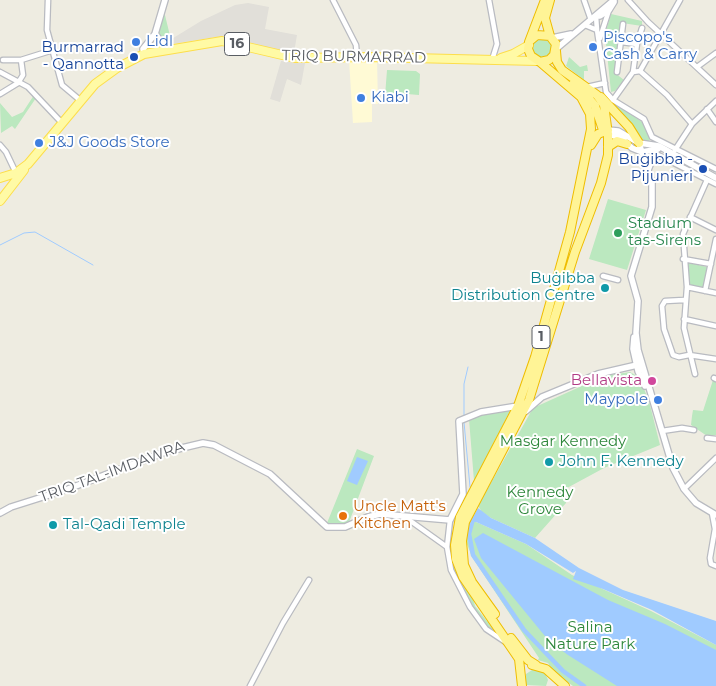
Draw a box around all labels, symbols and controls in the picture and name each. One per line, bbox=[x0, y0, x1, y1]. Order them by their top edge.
place label: Piscopo's Cash & Carry bbox=[603, 29, 697, 64]
place label: Lidl bbox=[146, 33, 173, 51]
road number: 16 bbox=[224, 33, 250, 56]
marker: Lidl bbox=[130, 36, 142, 48]
place label: Burmarrad - Qannotta bbox=[42, 39, 124, 74]
marker: Piscopo's Cash & Carry bbox=[587, 41, 599, 53]
street label: TRIQ BURMARRAD bbox=[282, 47, 426, 67]
marker: Burmarrad - Qannotta bbox=[128, 51, 140, 63]
place label: Kiabi bbox=[371, 89, 409, 107]
marker: Kiabi bbox=[355, 92, 367, 104]
place label: J&J Goods Store bbox=[49, 134, 170, 152]
marker: J&J Goods Store bbox=[33, 137, 45, 149]
place label: Buġibba - Pijunieri bbox=[619, 151, 693, 186]
marker: Buġibba - Pijunieri bbox=[697, 163, 709, 175]
place label: Stadium tas-Sirens bbox=[628, 215, 701, 250]
marker: Stadium tas-Sirens bbox=[612, 227, 624, 239]
place label: Buġibba Distribution Centre bbox=[451, 270, 595, 305]
marker: Buġibba Distribution Centre bbox=[599, 282, 611, 294]
road number: 1 bbox=[532, 326, 550, 348]
place label: Bellavista bbox=[571, 372, 642, 390]
marker: Bellavista bbox=[646, 375, 658, 387]
place label: Maypole bbox=[584, 391, 648, 409]
marker: Maypole bbox=[652, 394, 664, 406]
park label: Masġar Kennedy bbox=[500, 433, 626, 451]
street label: TRIQ TAL-IMDAWRA bbox=[37, 437, 187, 507]
place label: John F. Kennedy bbox=[559, 453, 684, 471]
marker: John F. Kennedy bbox=[543, 456, 555, 468]
park label: Kennedy Grove bbox=[507, 484, 573, 519]
place label: Uncle Matt's Kitchen bbox=[353, 498, 446, 533]
marker: Uncle Matt's Kitchen bbox=[337, 510, 349, 522]
place label: Tal-Qadi Temple bbox=[63, 516, 186, 534]
marker: Tal-Qadi Temple bbox=[47, 519, 59, 531]
park label: Salina Nature Park bbox=[545, 619, 635, 654]

